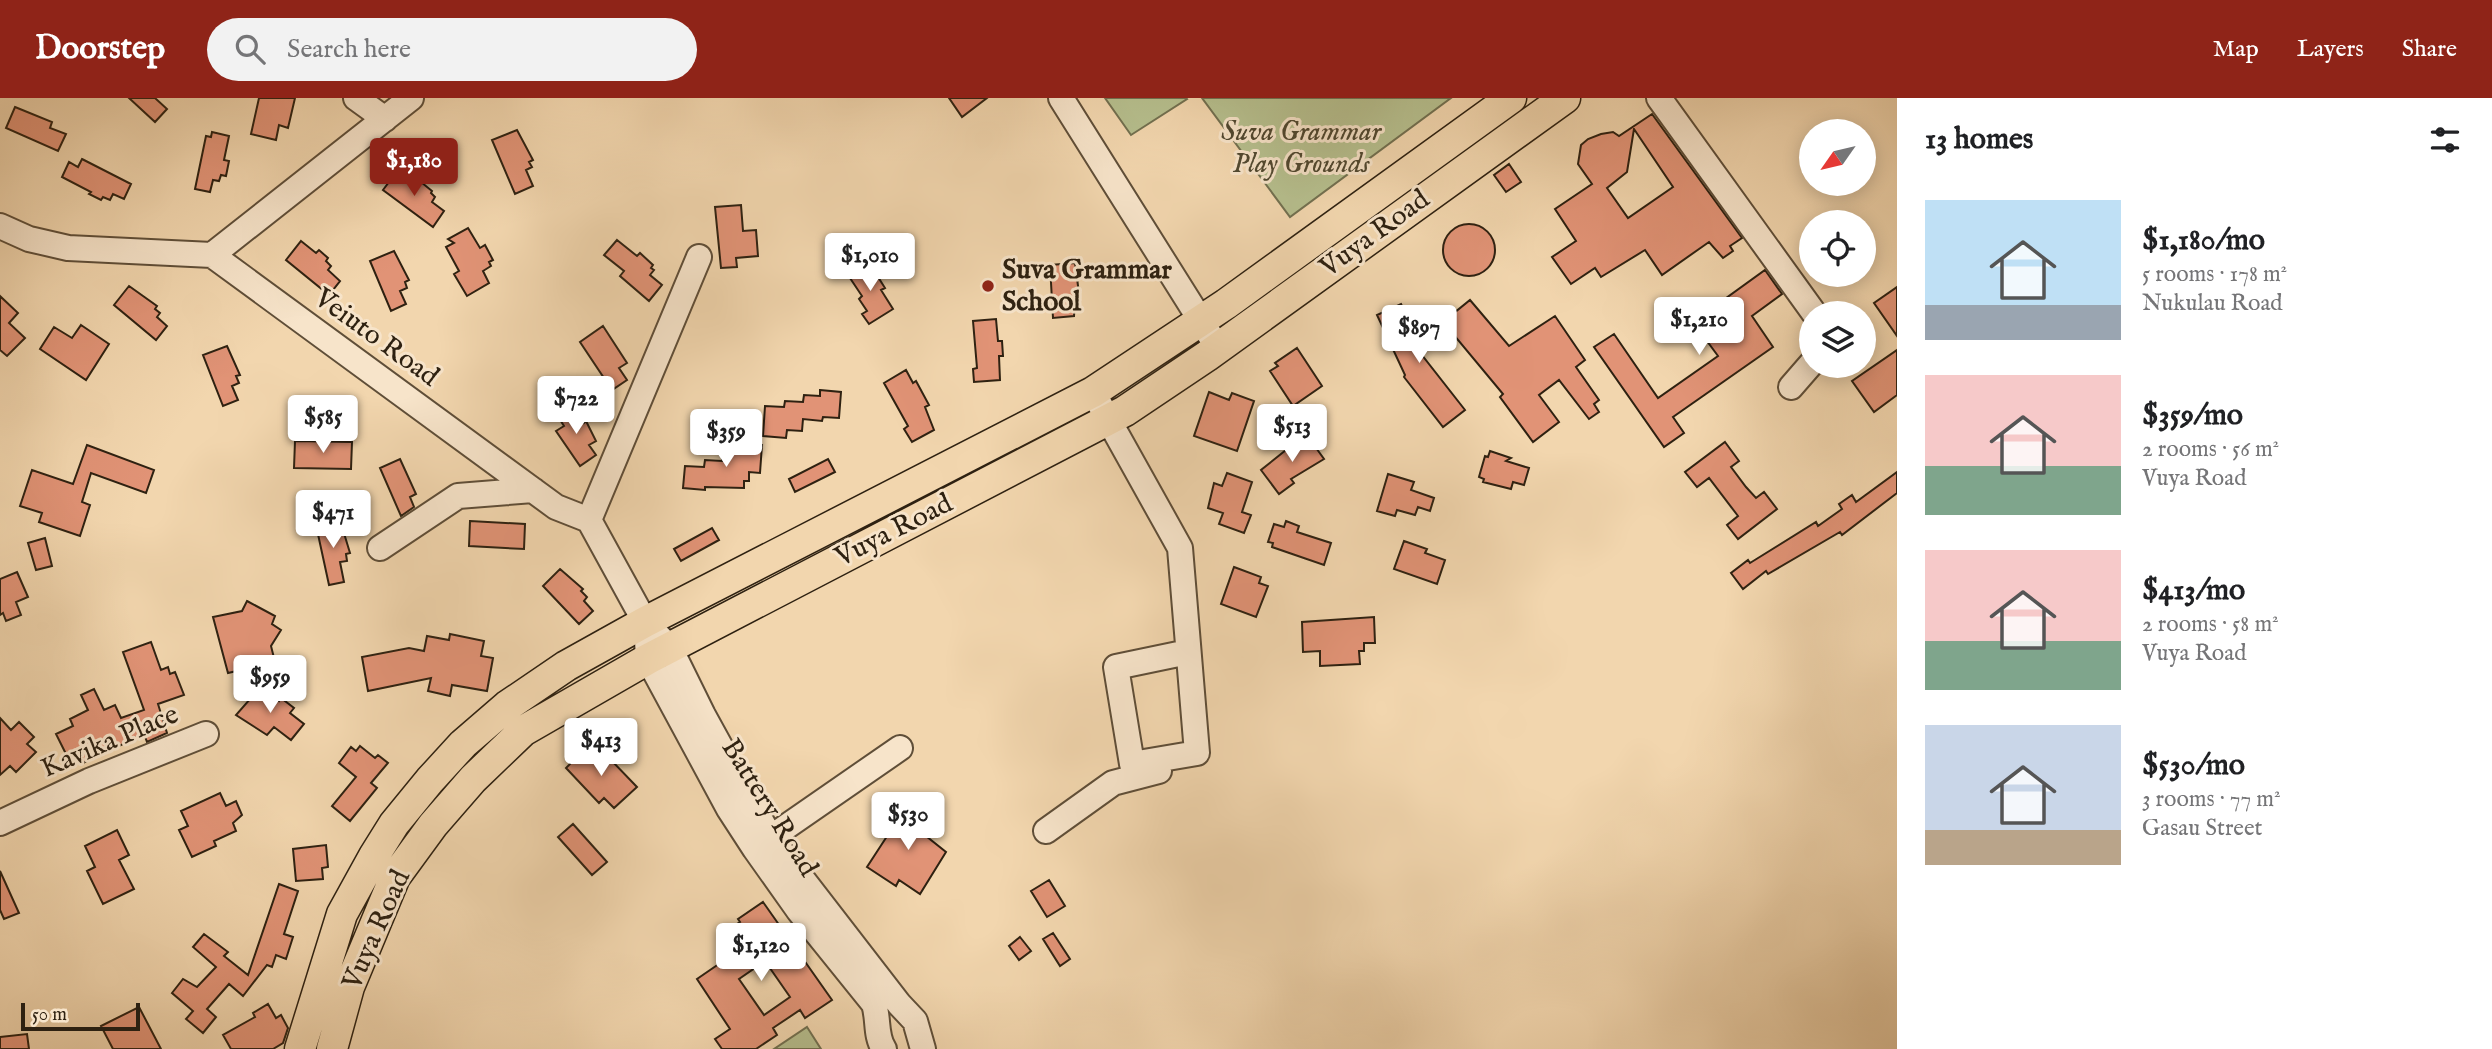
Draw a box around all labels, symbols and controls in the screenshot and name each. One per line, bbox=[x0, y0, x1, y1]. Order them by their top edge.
search box bbox=[207, 18, 697, 81]
text: Doorstep bbox=[35, 28, 165, 70]
icon: search bbox=[231, 30, 269, 68]
text: Search here bbox=[287, 33, 411, 66]
text: Map bbox=[2213, 34, 2259, 65]
text: Layers bbox=[2297, 34, 2364, 65]
text: Share bbox=[2402, 34, 2457, 65]
park label: Suva Grammar Play Grounds bbox=[1221, 115, 1383, 182]
north arrow bbox=[1799, 119, 1876, 196]
map controls bbox=[1799, 119, 1876, 378]
text: 13 homes bbox=[1925, 121, 2033, 159]
icon: filters bbox=[2426, 121, 2464, 159]
pin: $1,180 bbox=[357, 139, 471, 198]
text: $1,180 bbox=[386, 146, 442, 175]
street label: Vuya Road bbox=[1312, 182, 1437, 286]
button: locate bbox=[1799, 210, 1876, 287]
text: $1,180/mo bbox=[2142, 222, 2265, 260]
icon: home bbox=[1981, 228, 2065, 312]
pin: $1,010 bbox=[813, 234, 927, 293]
text: $1,010 bbox=[841, 241, 899, 270]
place label: Suva Grammar School bbox=[1002, 253, 1172, 320]
text: 5 rooms · 178 m² bbox=[2142, 260, 2287, 289]
marker: Suva Grammar School bbox=[980, 278, 996, 294]
street label: Veiuto Road bbox=[306, 280, 445, 395]
text: Nukulau Road bbox=[2142, 289, 2283, 318]
pin: $1,210 bbox=[1642, 298, 1756, 357]
button: layers bbox=[1799, 301, 1876, 378]
text: $1,210 bbox=[1670, 305, 1728, 334]
pin: $897 bbox=[1378, 306, 1460, 365]
text: $897 bbox=[1398, 313, 1440, 342]
pin: $722 bbox=[535, 376, 617, 436]
text: $722 bbox=[553, 384, 599, 413]
pin: $585 bbox=[282, 396, 364, 455]
text: $359/mo bbox=[2142, 397, 2243, 435]
text: $585 bbox=[304, 403, 342, 432]
icon: home bbox=[1981, 403, 2065, 487]
pin: $513 bbox=[1251, 404, 1333, 464]
pin: $359 bbox=[685, 410, 767, 469]
text: $513 bbox=[1273, 412, 1311, 441]
text: $359 bbox=[706, 417, 746, 446]
text: 2 rooms · 56 m² bbox=[2142, 435, 2279, 464]
text: Vuya Road bbox=[2142, 464, 2246, 493]
street label: Vuya Road bbox=[829, 487, 959, 576]
pin: $471 bbox=[292, 490, 374, 550]
text: $471 bbox=[312, 498, 354, 527]
text: $413/mo bbox=[2142, 572, 2245, 610]
icon: home bbox=[1981, 578, 2065, 662]
text: 2 rooms · 58 m² bbox=[2142, 610, 2279, 639]
text: Vuya Road bbox=[2142, 639, 2246, 668]
pin: $959 bbox=[229, 656, 311, 715]
text: $959 bbox=[249, 663, 291, 692]
street label: Kavika Place bbox=[36, 697, 184, 787]
pin: $413 bbox=[560, 718, 642, 778]
text: $413 bbox=[580, 726, 622, 755]
street label: Battery Road bbox=[713, 733, 825, 884]
text: $530/mo bbox=[2142, 747, 2245, 785]
icon: home bbox=[1981, 753, 2065, 837]
text: 3 rooms · 77 m² bbox=[2142, 785, 2281, 814]
pin: $530 bbox=[867, 792, 949, 852]
text: $530 bbox=[888, 800, 928, 829]
text: Gasau Street bbox=[2142, 814, 2262, 843]
street label: Vuya Road bbox=[335, 865, 419, 996]
pin: $1,120 bbox=[704, 924, 818, 983]
text: $1,120 bbox=[732, 931, 790, 960]
scale bar bbox=[21, 1000, 140, 1032]
text: 50 m bbox=[32, 1003, 67, 1027]

